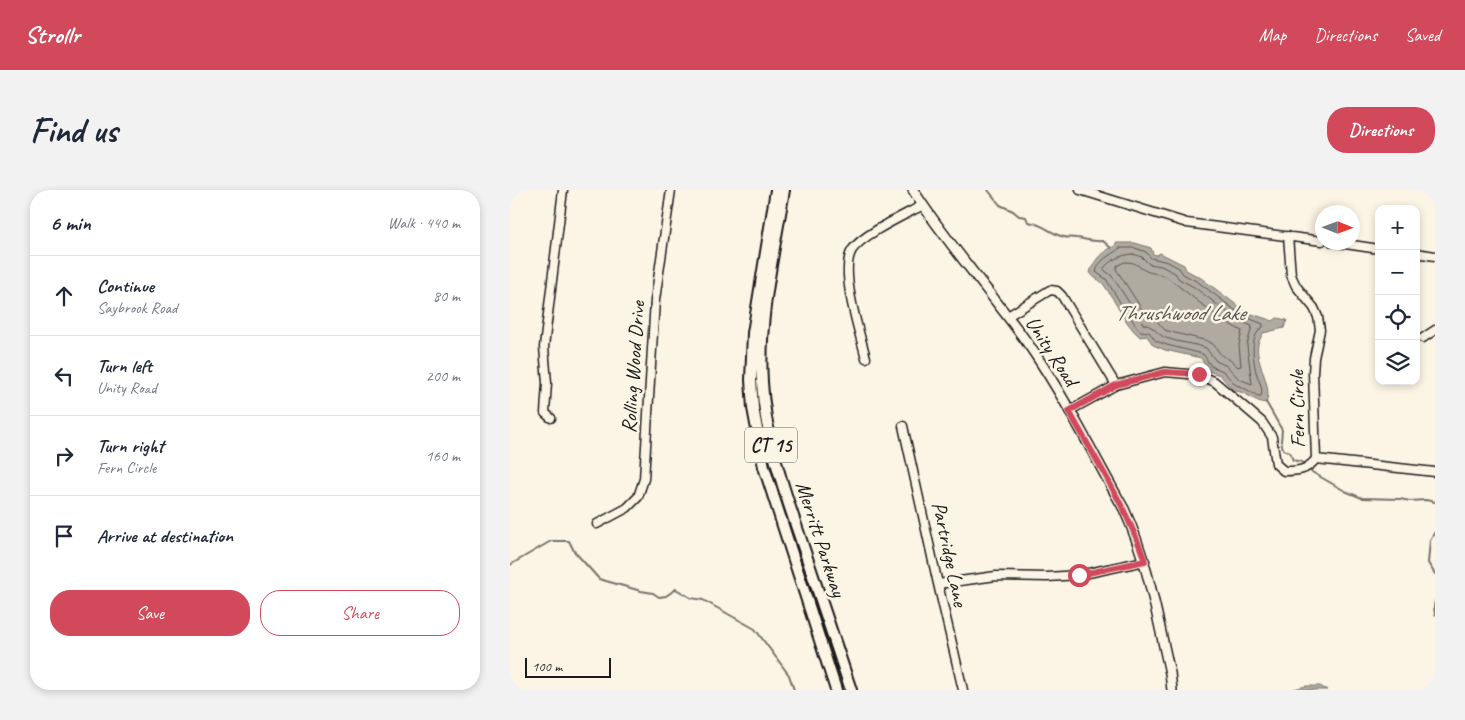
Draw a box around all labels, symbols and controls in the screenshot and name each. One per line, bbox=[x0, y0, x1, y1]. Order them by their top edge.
text: Strollr bbox=[25, 20, 80, 50]
text: Map bbox=[1259, 24, 1286, 46]
text: Directions bbox=[1314, 24, 1377, 46]
text: Saved bbox=[1405, 24, 1440, 46]
button: Directions bbox=[1327, 107, 1435, 153]
text: Find us bbox=[30, 108, 117, 153]
north arrow bbox=[1315, 205, 1360, 250]
map controls bbox=[1375, 205, 1420, 385]
button: + bbox=[1375, 205, 1420, 250]
text: 6 min bbox=[50, 210, 91, 236]
text: Walk · 440 m bbox=[388, 213, 460, 233]
button: − bbox=[1375, 250, 1420, 295]
text: Continue bbox=[97, 274, 154, 298]
icon: ahead bbox=[50, 282, 78, 310]
text: 80 m bbox=[433, 286, 460, 306]
button: locate bbox=[1375, 295, 1420, 340]
text: Saybrook Road bbox=[97, 298, 177, 318]
street label: Rolling Wood Drive bbox=[615, 299, 651, 434]
water label: Thrushwood Lake bbox=[1115, 299, 1249, 327]
street label: Unity Road bbox=[1020, 311, 1086, 394]
button: layers bbox=[1375, 340, 1420, 385]
text: Turn left bbox=[97, 354, 152, 378]
icon: left bbox=[50, 362, 78, 390]
route end bbox=[1188, 363, 1211, 386]
text: 200 m bbox=[426, 366, 460, 386]
street label: Fern Circle bbox=[1283, 369, 1311, 448]
text: Unity Road bbox=[97, 378, 156, 398]
road number: CT 15 bbox=[745, 428, 797, 462]
text: Turn right bbox=[97, 434, 164, 458]
icon: right bbox=[50, 442, 78, 470]
text: 160 m bbox=[426, 446, 460, 466]
text: Fern Circle bbox=[97, 458, 156, 478]
street label: Merritt Parkway bbox=[790, 478, 852, 602]
street label: Partridge Lane bbox=[926, 499, 974, 610]
icon: arrive bbox=[50, 522, 78, 550]
text: Arrive at destination bbox=[97, 524, 233, 548]
route start bbox=[1068, 564, 1091, 587]
button: Save bbox=[50, 590, 250, 636]
button: Share bbox=[260, 590, 460, 636]
scale bar bbox=[525, 655, 611, 678]
text: 100 m bbox=[532, 658, 562, 675]

